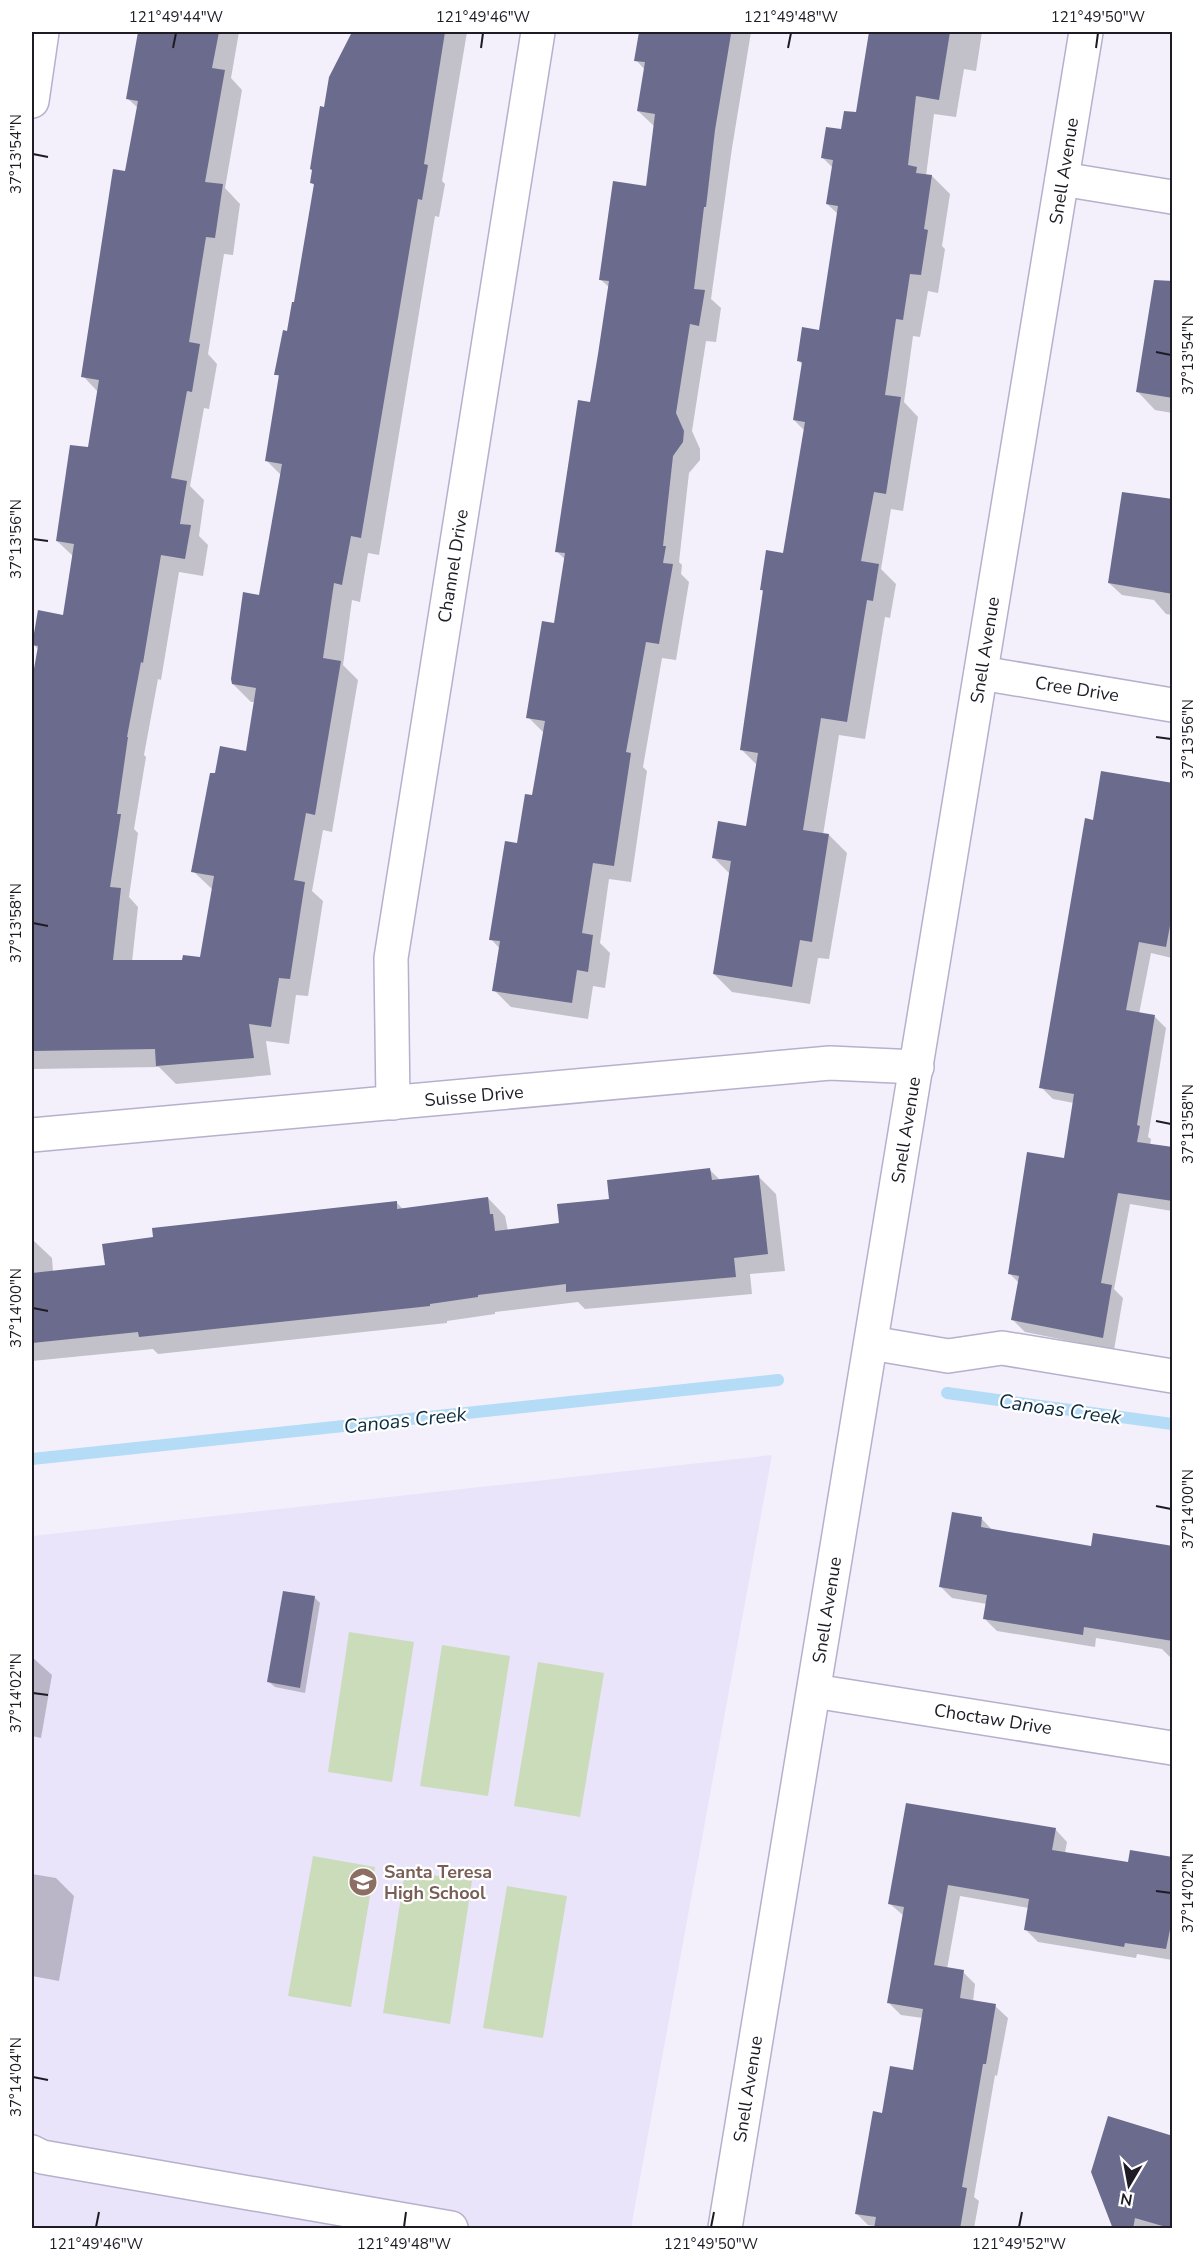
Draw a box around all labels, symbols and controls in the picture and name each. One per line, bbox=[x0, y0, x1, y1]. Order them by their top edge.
text: 121°49'44"W bbox=[129, 7, 224, 27]
text: 121°49'46"W bbox=[436, 7, 531, 27]
text: 121°49'48"W bbox=[744, 7, 839, 27]
text: 121°49'50"W bbox=[1051, 7, 1146, 27]
text: 37°13'54"N bbox=[6, 114, 26, 194]
street label: Snell Avenue bbox=[1044, 116, 1084, 226]
text: 37°13'54"N bbox=[1178, 315, 1198, 395]
text: 37°13'56"N bbox=[6, 499, 26, 579]
street label: Channel Drive bbox=[432, 508, 474, 624]
street label: Snell Avenue bbox=[965, 595, 1005, 705]
street label: Cree Drive bbox=[1033, 671, 1121, 707]
text: 37°13'56"N bbox=[1178, 699, 1198, 779]
text: 37°13'58"N bbox=[6, 883, 26, 963]
street label: Snell Avenue bbox=[886, 1075, 926, 1185]
street label: Suisse Drive bbox=[423, 1080, 525, 1112]
text: 37°13'58"N bbox=[1178, 1084, 1198, 1164]
text: 37°14'00"N bbox=[6, 1268, 26, 1348]
water label: Canoas Creek bbox=[997, 1388, 1124, 1432]
water label: Canoas Creek bbox=[342, 1401, 469, 1440]
text: 37°14'00"N bbox=[1178, 1469, 1198, 1549]
street label: Snell Avenue bbox=[807, 1555, 847, 1665]
text: 37°14'02"N bbox=[6, 1653, 26, 1733]
street label: Choctaw Drive bbox=[932, 1698, 1054, 1740]
text: 37°14'02"N bbox=[1178, 1853, 1198, 1933]
place label: Santa Teresa High School bbox=[384, 1860, 492, 1905]
school or university icon: Santa Teresa High School bbox=[347, 1866, 379, 1898]
street label: Snell Avenue bbox=[728, 2034, 768, 2144]
text: 37°14'04"N bbox=[6, 2037, 26, 2117]
north arrow bbox=[1099, 2155, 1159, 2215]
text: N bbox=[1119, 2187, 1134, 2211]
text: 121°49'46"W bbox=[49, 2234, 144, 2254]
text: 121°49'48"W bbox=[357, 2234, 452, 2254]
text: 121°49'50"W bbox=[664, 2234, 759, 2254]
text: 121°49'52"W bbox=[972, 2234, 1067, 2254]

